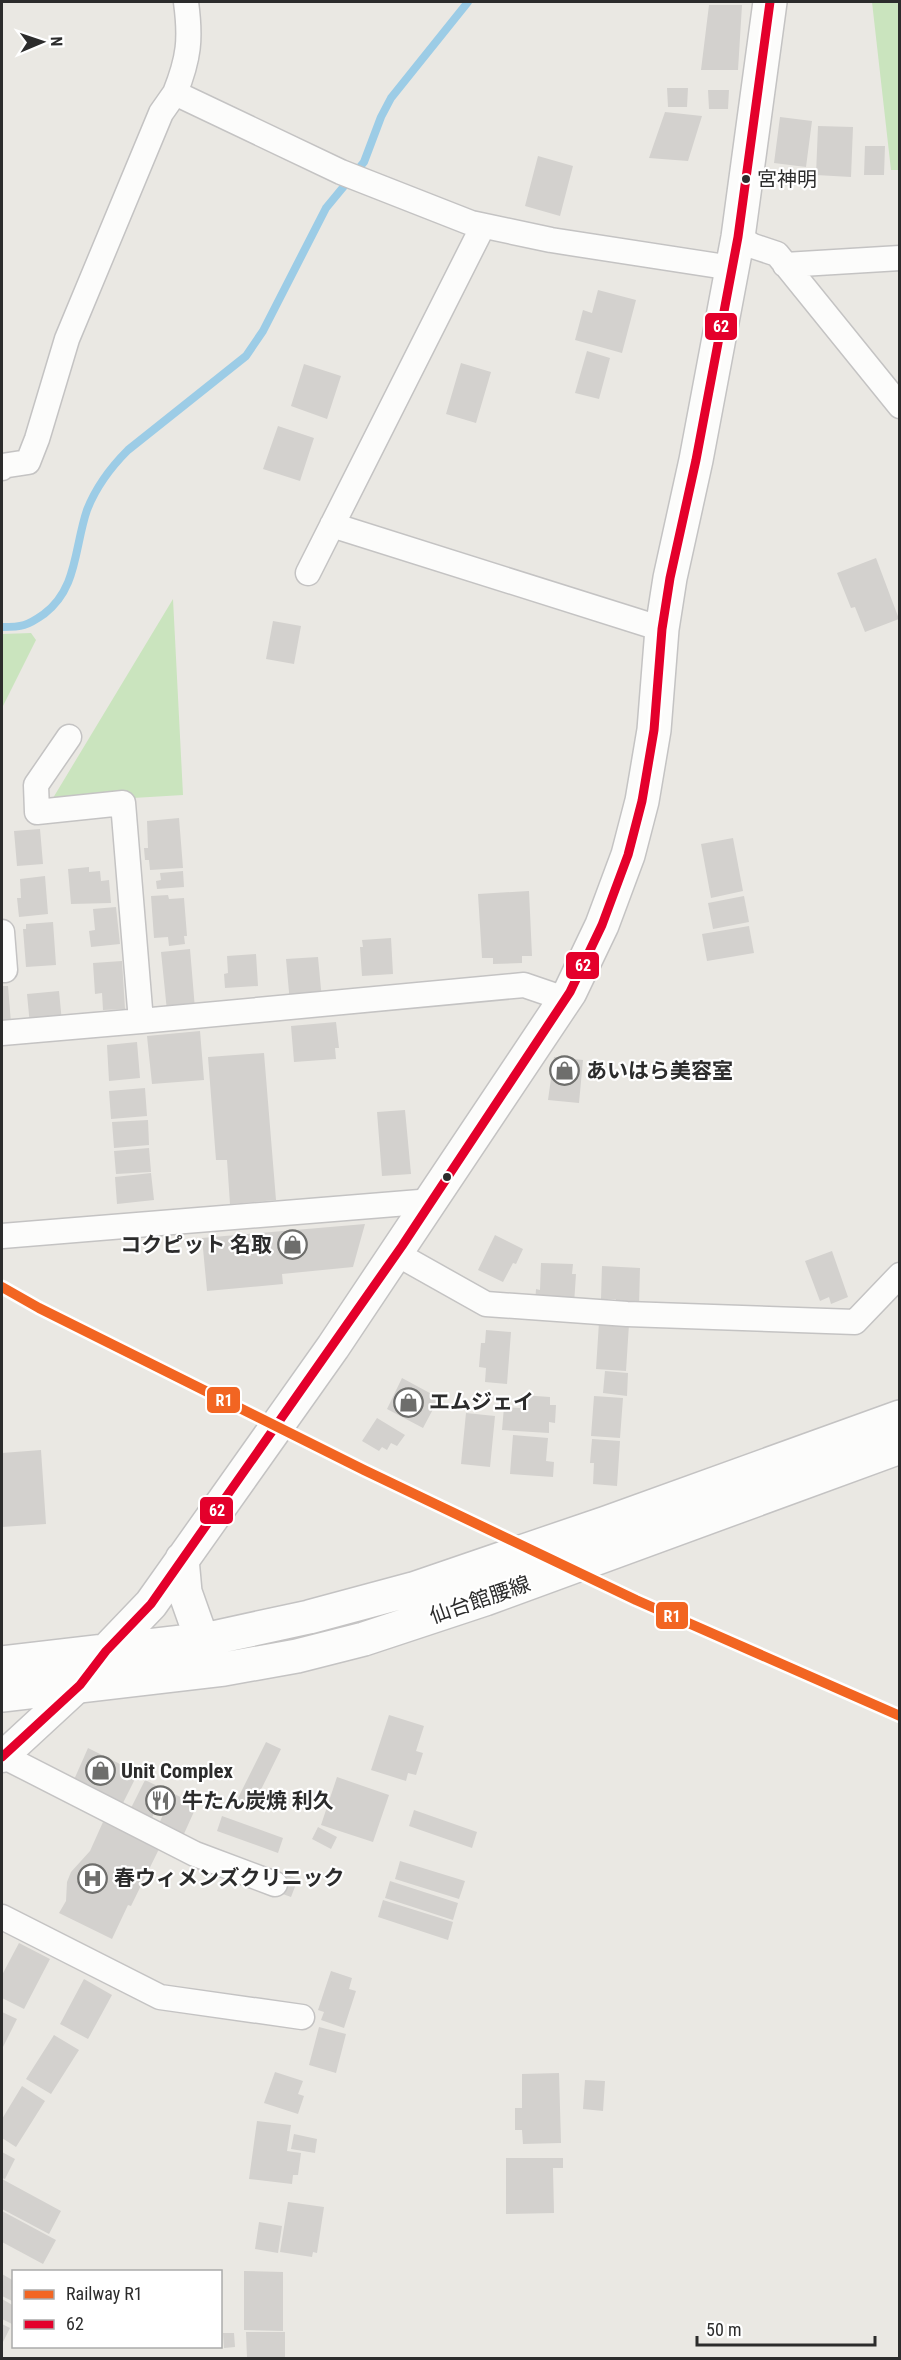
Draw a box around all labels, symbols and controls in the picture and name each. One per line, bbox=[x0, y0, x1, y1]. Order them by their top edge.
north arrow bbox=[12, 12, 72, 72]
text: N bbox=[47, 36, 66, 47]
place label: 宮神明 bbox=[757, 167, 817, 191]
marker: 宮神明 bbox=[740, 173, 752, 185]
line badge: 62 bbox=[704, 312, 738, 341]
text: 62 bbox=[713, 317, 729, 336]
line badge: 62 bbox=[565, 951, 600, 980]
text: 62 bbox=[575, 956, 591, 975]
shop icon: あいはら美容室 bbox=[549, 1055, 581, 1087]
place label: あいはら美容室 bbox=[586, 1059, 733, 1083]
unlabelled marker bbox=[441, 1171, 453, 1183]
shop icon: コクピット 名取 bbox=[277, 1229, 309, 1261]
place label: コクピット 名取 bbox=[120, 1233, 272, 1257]
line badge: R1 bbox=[206, 1386, 241, 1414]
shop icon: エムジェイ bbox=[392, 1386, 424, 1418]
place label: エムジェイ bbox=[429, 1390, 534, 1414]
text: R1 bbox=[216, 1391, 232, 1410]
line badge: 62 bbox=[199, 1496, 234, 1525]
text: 62 bbox=[209, 1501, 225, 1520]
street label: 仙台館腰線 bbox=[426, 1572, 534, 1628]
line badge: R1 bbox=[655, 1601, 689, 1630]
text: R1 bbox=[664, 1607, 680, 1626]
shop icon: Unit Complex bbox=[84, 1755, 116, 1787]
place label: Unit Complex bbox=[121, 1759, 234, 1783]
restaurant icon: 牛たん炭焼 利久 bbox=[145, 1785, 177, 1817]
place label: 牛たん炭焼 利久 bbox=[182, 1789, 334, 1813]
hospital icon: 春ウィメンズクリニック bbox=[77, 1862, 109, 1894]
place label: 春ウィメンズクリニック bbox=[114, 1866, 345, 1890]
legend bbox=[12, 2270, 222, 2348]
text: Railway R1 bbox=[66, 2283, 143, 2304]
scale bar bbox=[697, 2309, 876, 2347]
text: 62 bbox=[66, 2313, 84, 2334]
text: 50 m bbox=[706, 2319, 741, 2340]

